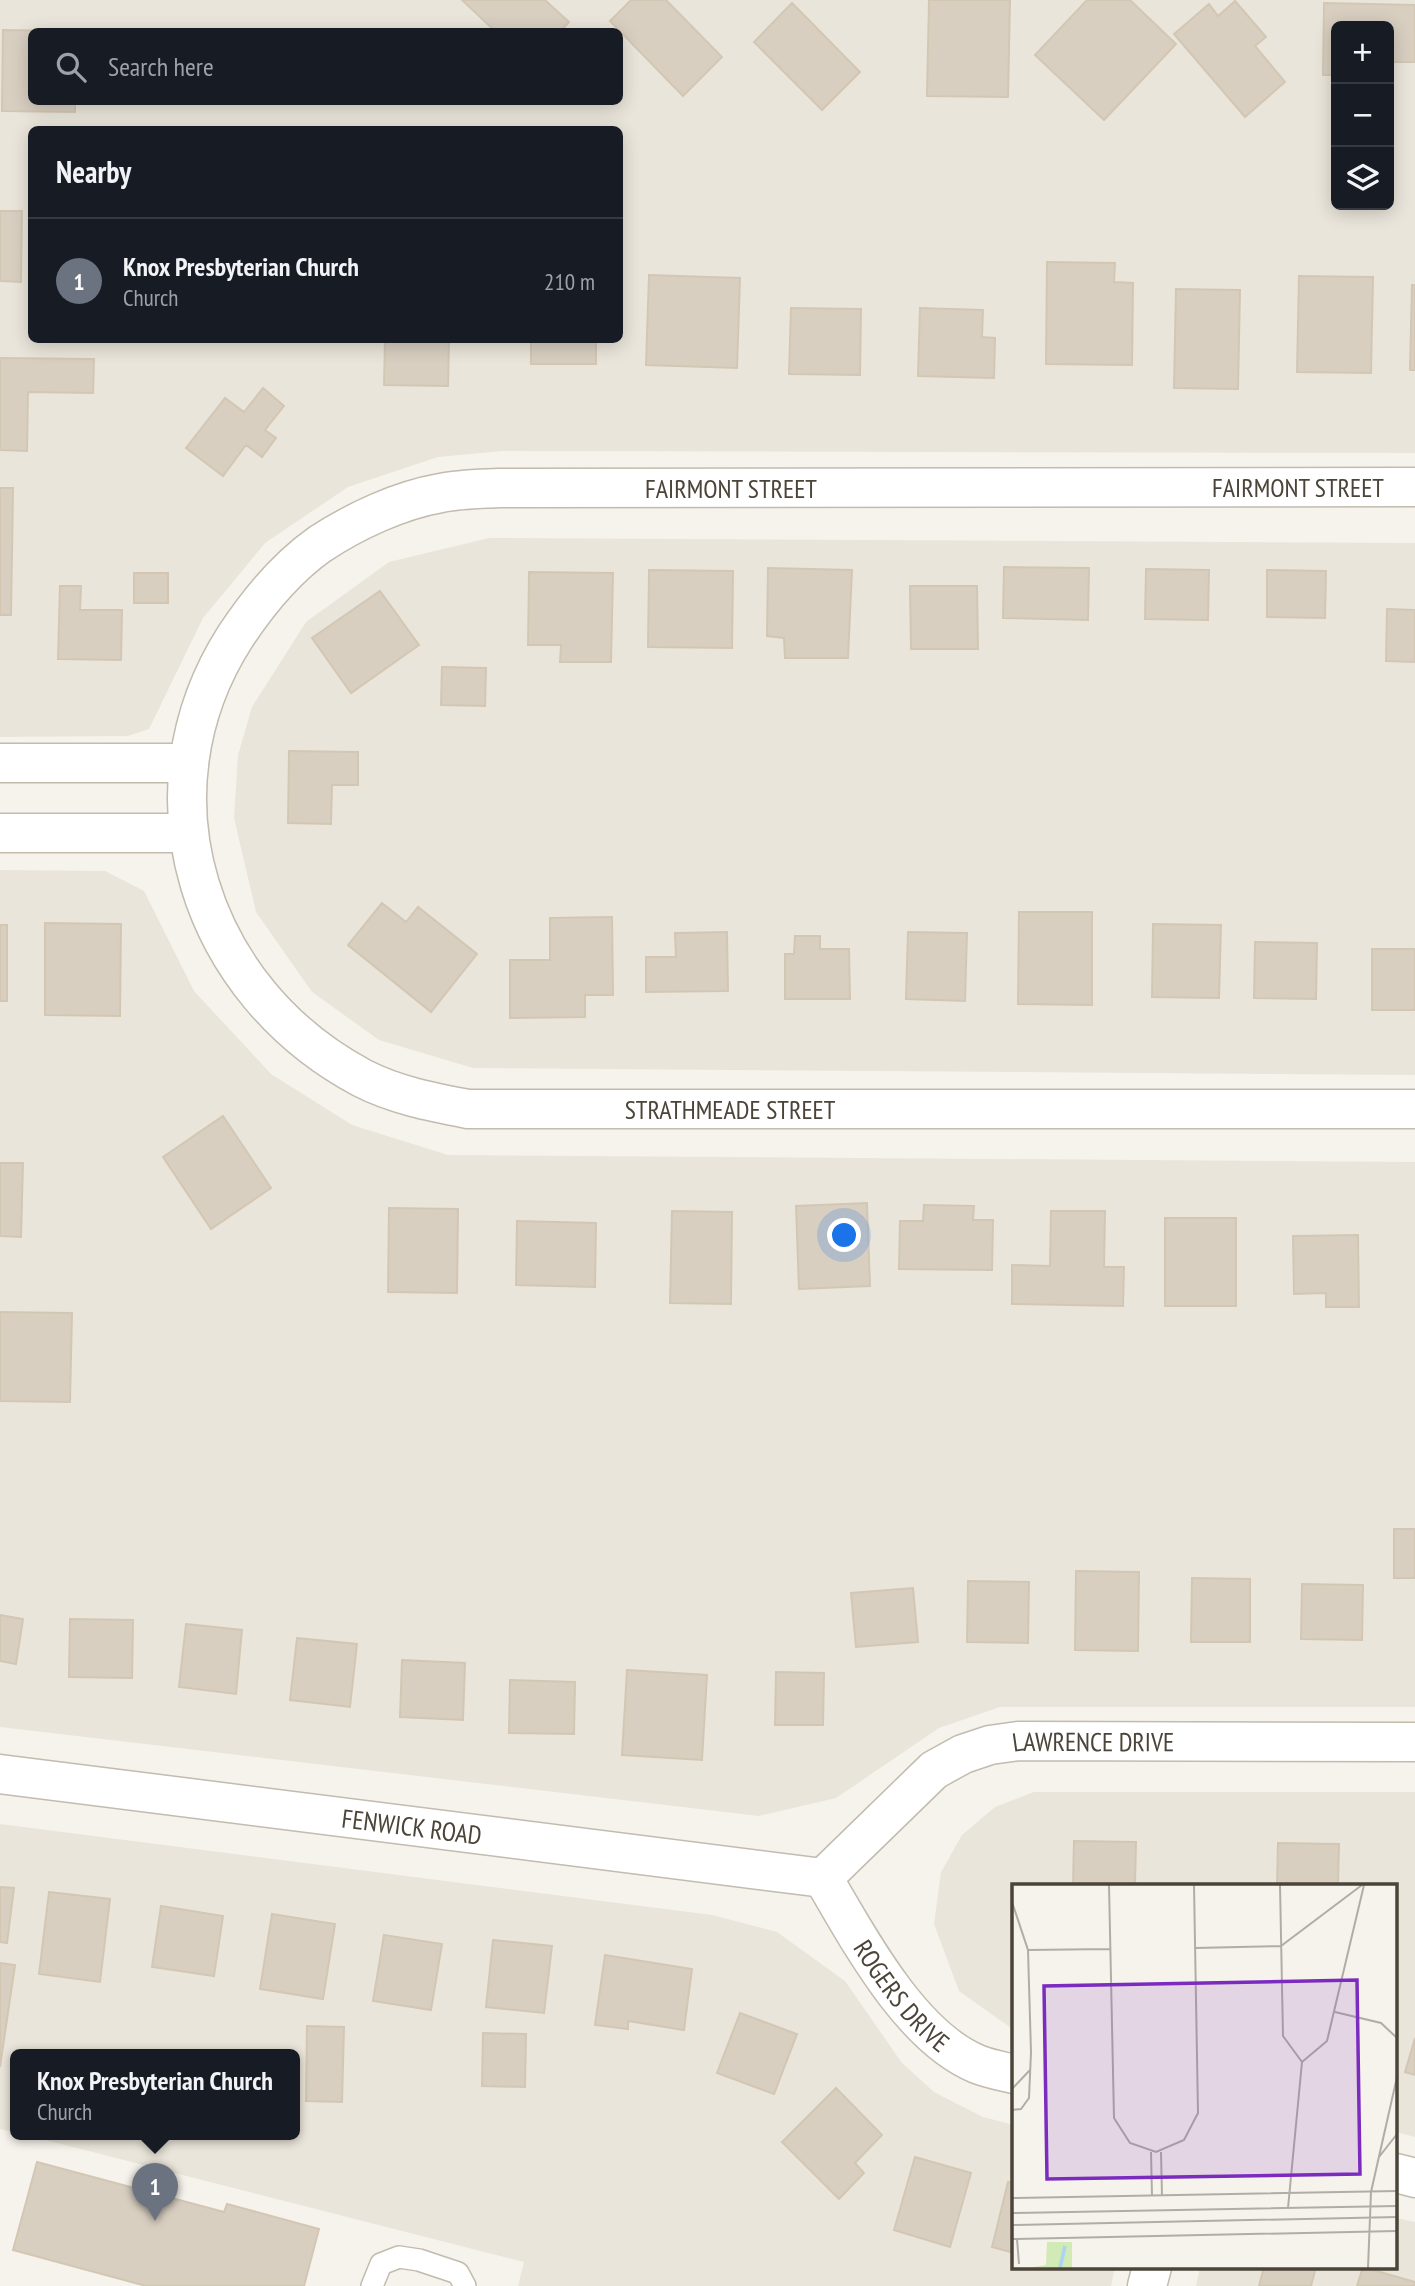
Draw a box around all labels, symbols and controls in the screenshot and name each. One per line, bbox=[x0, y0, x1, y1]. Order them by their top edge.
map controls bbox=[1331, 21, 1394, 210]
button: + bbox=[1331, 21, 1394, 84]
search box bbox=[28, 28, 623, 105]
icon: search bbox=[52, 48, 90, 86]
text: Search here bbox=[108, 50, 214, 83]
button: − bbox=[1331, 84, 1394, 147]
button: layers bbox=[1331, 147, 1394, 210]
text: Nearby bbox=[56, 152, 131, 191]
text: Knox Presbyterian Church bbox=[123, 250, 359, 283]
text: 1 bbox=[74, 267, 85, 296]
text: 210 m bbox=[544, 267, 595, 296]
text: Church bbox=[123, 283, 178, 312]
street label: FAIRMONT STREET bbox=[1212, 471, 1384, 504]
street label: FAIRMONT STREET bbox=[645, 472, 817, 505]
street label: STRATHMEADE STREET bbox=[625, 1093, 836, 1126]
your location bbox=[827, 1218, 861, 1252]
street label: LAWRENCE DRIVE bbox=[1010, 1724, 1174, 1758]
street label: FENWICK ROAD bbox=[340, 1801, 484, 1851]
inset map bbox=[1012, 1884, 1398, 2268]
street label: ROGERS DRIVE bbox=[847, 1933, 956, 2059]
popup bbox=[10, 2049, 300, 2140]
text: Knox Presbyterian Church bbox=[37, 2064, 273, 2097]
text: Church bbox=[37, 2097, 92, 2126]
pin: 1 bbox=[132, 2163, 178, 2221]

